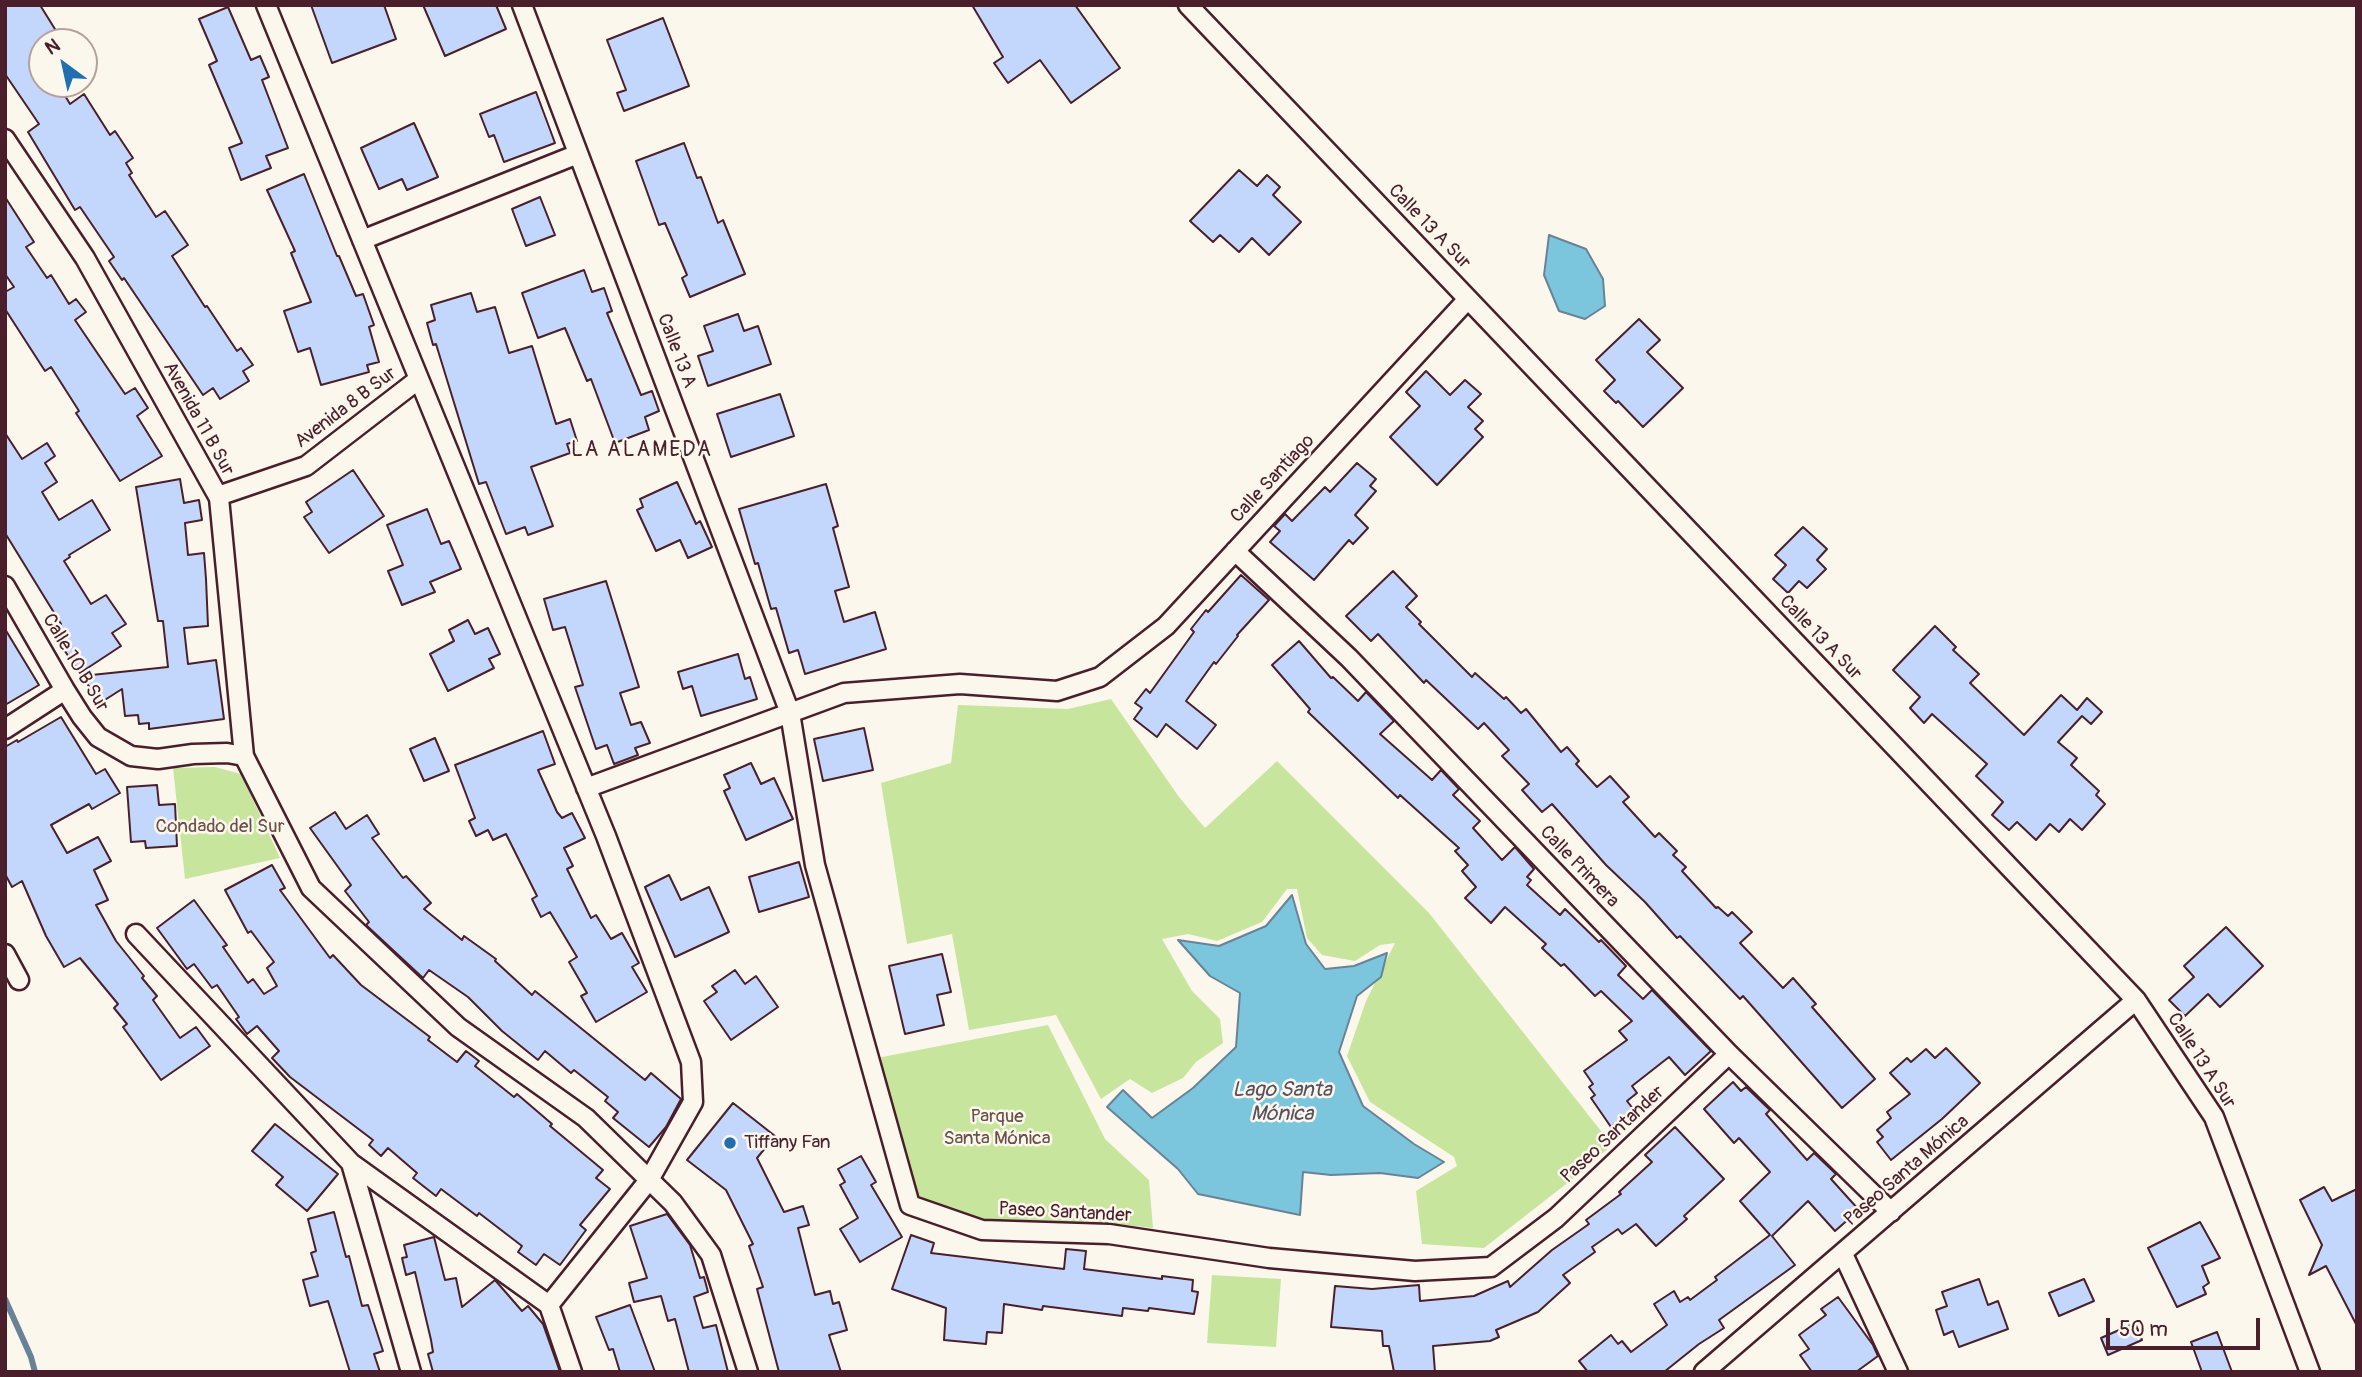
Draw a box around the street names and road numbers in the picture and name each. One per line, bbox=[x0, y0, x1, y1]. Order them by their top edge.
street label: Calle 13 A Sur bbox=[1383, 180, 1475, 274]
street label: Calle 13 A bbox=[651, 311, 701, 391]
street label: Avenida 11 B Sur bbox=[157, 358, 239, 480]
street label: Avenida 8 B Sur bbox=[291, 362, 401, 454]
street label: Calle Santiago bbox=[1226, 430, 1320, 528]
street label: Calle 13 A Sur bbox=[1774, 591, 1866, 685]
street label: Calle 10 B Sur bbox=[37, 610, 113, 716]
street label: Calle Primera bbox=[1534, 821, 1624, 913]
street label: Calle 13 A Sur bbox=[2162, 1009, 2240, 1113]
street label: Paseo Santander bbox=[1557, 1081, 1669, 1189]
street label: Paseo Santa Mónica bbox=[1840, 1111, 1974, 1231]
street label: Paseo Santander bbox=[998, 1198, 1132, 1228]

